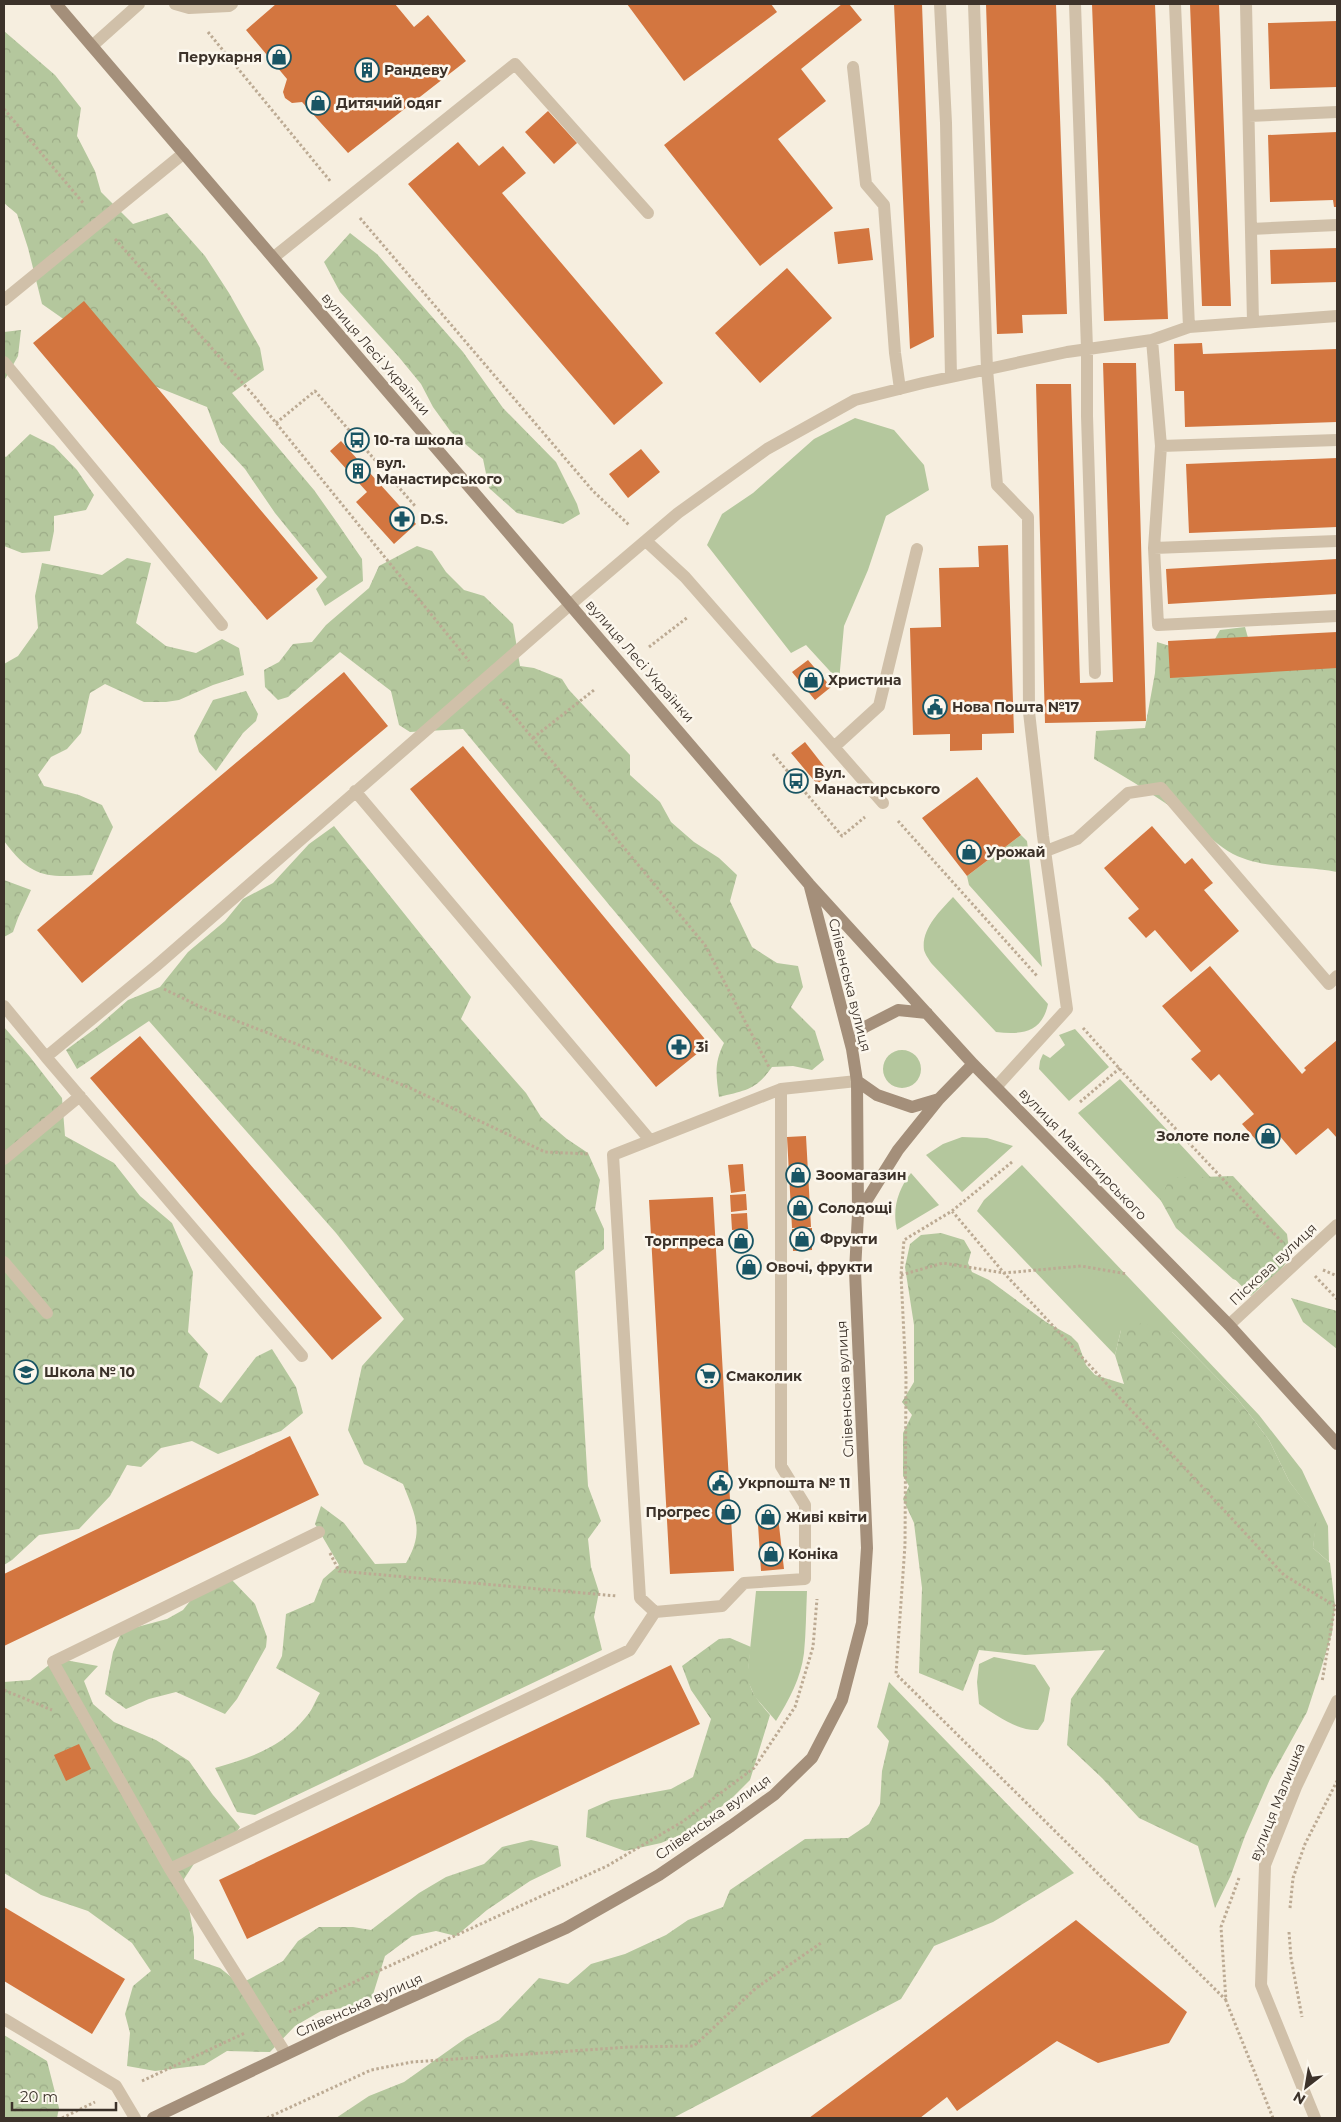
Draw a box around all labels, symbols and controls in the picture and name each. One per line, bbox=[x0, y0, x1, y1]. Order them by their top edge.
shop icon: Перукарня bbox=[266, 44, 292, 70]
place label: Перукарня bbox=[178, 48, 262, 66]
building icon: Рандеву bbox=[354, 57, 380, 83]
place label: Рандеву bbox=[384, 61, 449, 79]
shop icon: Дитячий одяг bbox=[305, 90, 331, 116]
place label: Дитячий одяг bbox=[336, 94, 442, 112]
street label: вулиця Лесі Українки bbox=[318, 289, 434, 419]
bus stop icon: 10-та школа bbox=[344, 427, 370, 453]
place label: 10-та школа bbox=[374, 431, 463, 449]
place label: вул. Манастирського bbox=[376, 454, 502, 488]
building icon: вул. Манастирського bbox=[345, 458, 371, 484]
pharmacy icon: D.S. bbox=[389, 506, 415, 532]
place label: D.S. bbox=[420, 510, 448, 528]
street label: вулиця Лесі Українки bbox=[582, 596, 698, 726]
shop icon: Христина bbox=[798, 667, 824, 693]
place label: Христина bbox=[828, 671, 902, 689]
public building icon: Нова Пошта №17 bbox=[922, 694, 948, 720]
place label: Нова Пошта №17 bbox=[952, 698, 1080, 716]
place label: Вул. Манастирського bbox=[814, 764, 940, 798]
bus stop icon: Вул. Манастирського bbox=[783, 768, 809, 794]
shop icon: Урожай bbox=[956, 839, 982, 865]
place label: Урожай bbox=[986, 843, 1045, 861]
street label: Слівенська вулиця bbox=[825, 916, 875, 1054]
pharmacy icon: 3і bbox=[666, 1034, 692, 1060]
place label: 3і bbox=[695, 1038, 709, 1056]
street label: вулиця Манастирського bbox=[1015, 1084, 1151, 1224]
shop icon: Золоте поле bbox=[1255, 1123, 1281, 1149]
place label: Золоте поле bbox=[1156, 1127, 1250, 1145]
shop icon: Зоомагазин bbox=[785, 1162, 811, 1188]
place label: Зоомагазин bbox=[815, 1166, 906, 1184]
shop icon: Солодощі bbox=[787, 1195, 813, 1221]
place label: Солодощі bbox=[818, 1199, 892, 1217]
street label: Піскова вулиця bbox=[1226, 1219, 1320, 1309]
shop icon: Фрукти bbox=[789, 1226, 815, 1252]
shop icon: Торгпреса bbox=[728, 1228, 754, 1254]
place label: Фрукти bbox=[820, 1230, 878, 1248]
place label: Торгпреса bbox=[645, 1232, 724, 1250]
shop icon: Овочі, фрукти bbox=[736, 1254, 762, 1280]
place label: Овочі, фрукти bbox=[766, 1258, 873, 1276]
street label: Слівенська вулиця bbox=[832, 1320, 858, 1458]
school or university icon: Школа № 10 bbox=[13, 1359, 39, 1385]
place label: Школа № 10 bbox=[44, 1363, 135, 1381]
supermarket icon: Смаколик bbox=[695, 1363, 721, 1389]
place label: Смаколик bbox=[726, 1367, 802, 1385]
public building icon: Укрпошта № 11 bbox=[707, 1470, 733, 1496]
place label: Укрпошта № 11 bbox=[738, 1474, 851, 1492]
shop icon: Прогрес bbox=[715, 1499, 741, 1525]
place label: Прогрес bbox=[646, 1503, 711, 1521]
shop icon: Живі квіти bbox=[755, 1504, 781, 1530]
place label: Живі квіти bbox=[786, 1508, 867, 1526]
shop icon: Коніка bbox=[758, 1541, 784, 1567]
place label: Коніка bbox=[788, 1545, 838, 1563]
street label: вулиця Малишка bbox=[1245, 1740, 1309, 1864]
street label: Слівенська вулиця bbox=[652, 1770, 774, 1864]
street label: Слівенська вулиця bbox=[293, 1969, 425, 2041]
north arrow bbox=[1281, 2062, 1331, 2112]
scale bar bbox=[12, 2080, 116, 2112]
text: 20 m bbox=[20, 2087, 58, 2106]
text: N bbox=[1290, 2088, 1309, 2109]

